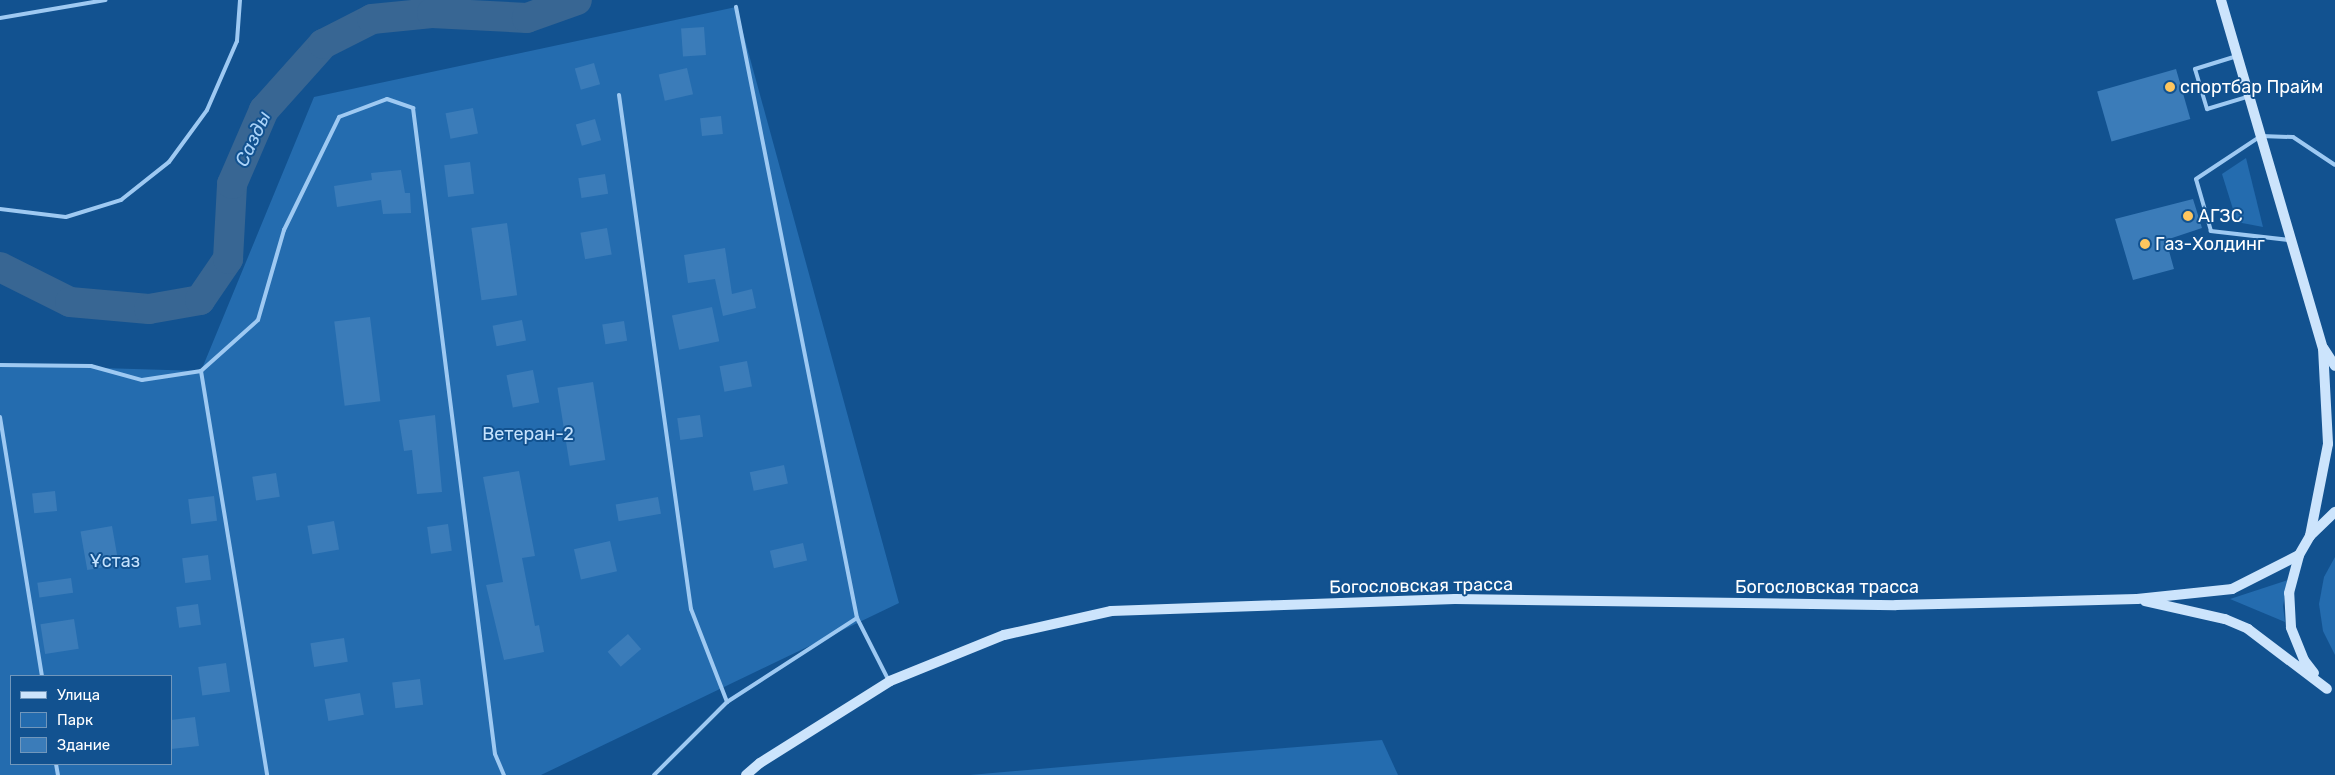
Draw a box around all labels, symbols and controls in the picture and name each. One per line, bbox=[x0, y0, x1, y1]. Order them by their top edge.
place label: спортбар Прайм bbox=[2180, 76, 2323, 98]
marker: спортбар Прайм bbox=[2164, 81, 2176, 93]
water label: Сазды bbox=[230, 108, 276, 170]
place label: АГЗС bbox=[2198, 205, 2243, 227]
marker: АГЗС bbox=[2182, 210, 2194, 222]
place label: Газ-Холдинг bbox=[2155, 233, 2265, 255]
marker: Газ-Холдинг bbox=[2139, 238, 2151, 250]
park label: Ветеран-2 bbox=[482, 423, 574, 445]
park label: Ұстаз bbox=[90, 550, 140, 572]
street label: Богословская трасса bbox=[1329, 574, 1513, 598]
street label: Богословская трасса bbox=[1735, 576, 1919, 598]
legend bbox=[10, 675, 172, 765]
text: Улица bbox=[57, 686, 100, 704]
text: Парк bbox=[57, 711, 93, 729]
text: Здание bbox=[57, 736, 110, 754]

